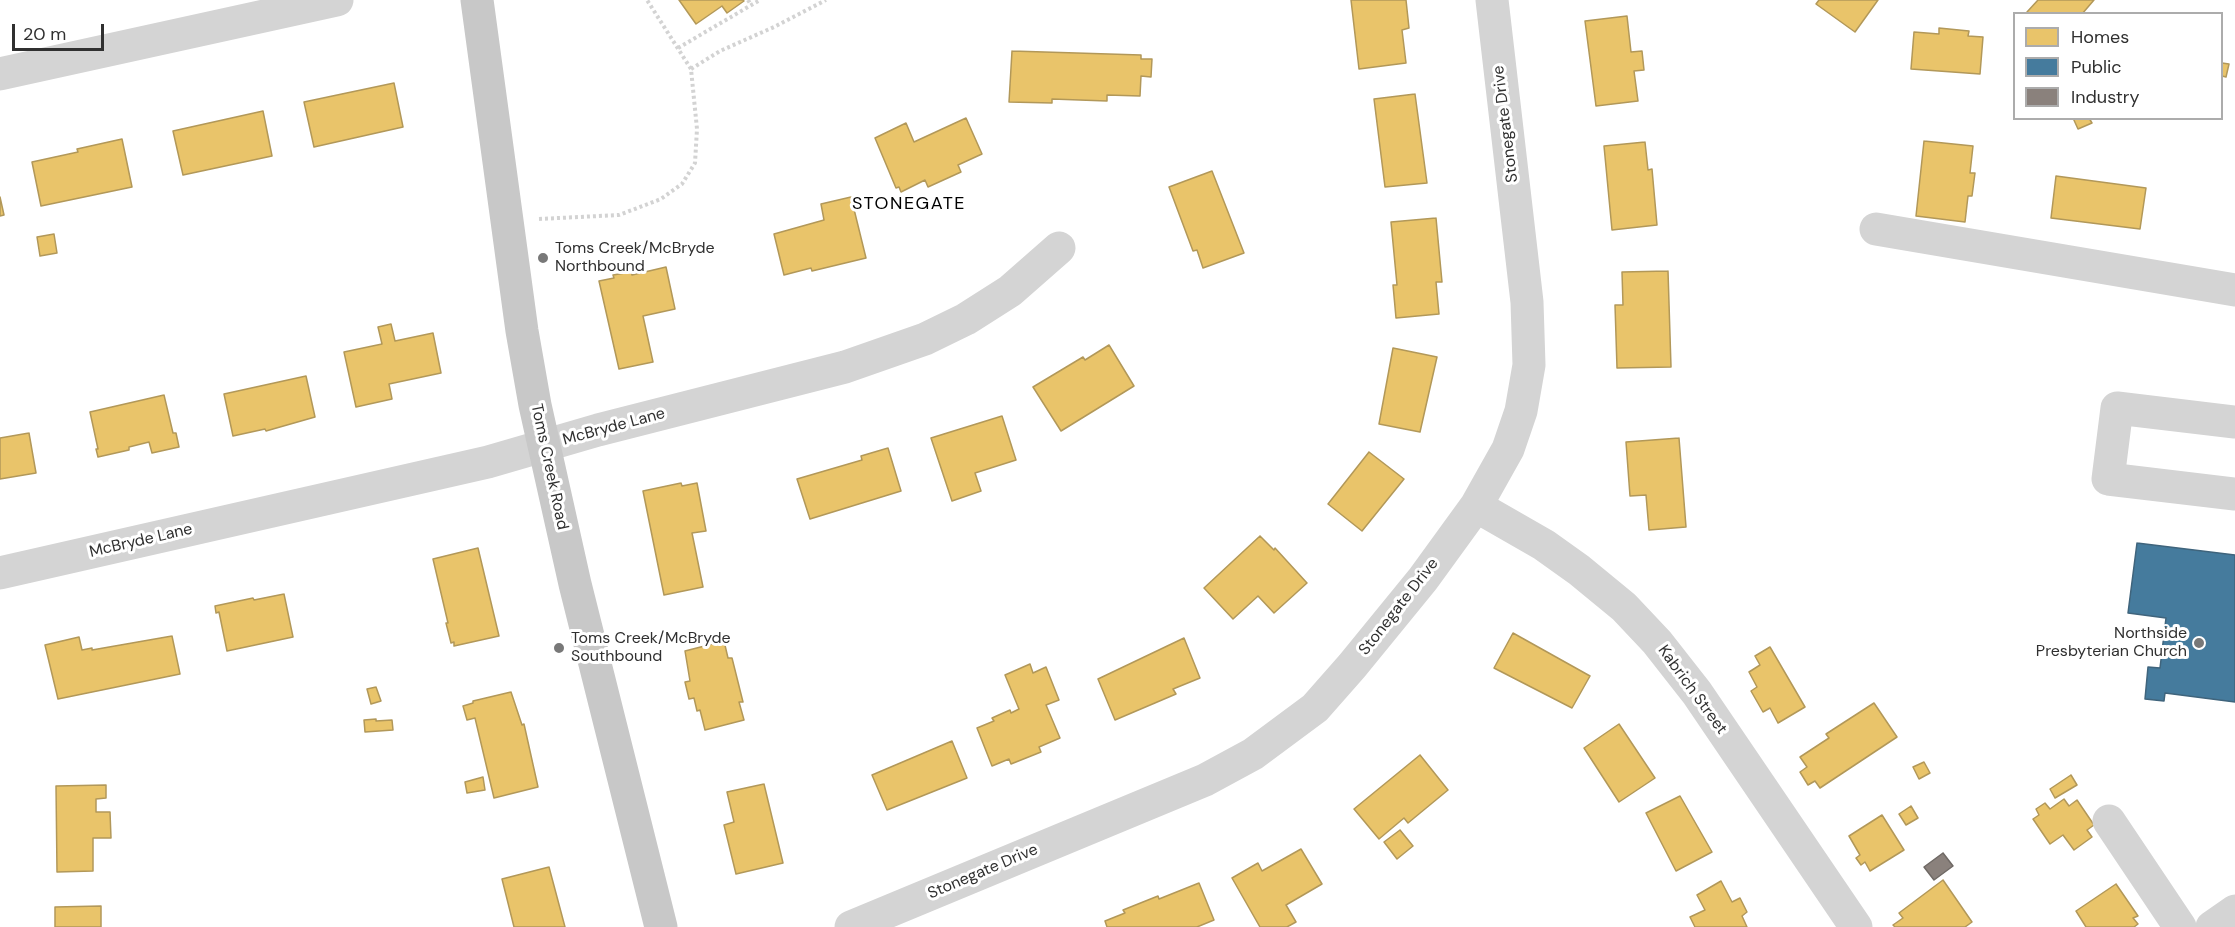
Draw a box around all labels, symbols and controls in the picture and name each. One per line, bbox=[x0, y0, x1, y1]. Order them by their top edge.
scale bar bbox=[15, 12, 106, 50]
legend bbox=[2013, 12, 2223, 120]
text: 20 m bbox=[23, 22, 66, 46]
text: Homes bbox=[2071, 25, 2129, 49]
text: Public bbox=[2071, 55, 2122, 79]
street label: Stonegate Drive bbox=[1489, 64, 1523, 184]
text: Industry bbox=[2071, 85, 2140, 109]
district label: STONEGATE bbox=[852, 193, 966, 215]
place label: Toms Creek/McBryde Northbound bbox=[555, 239, 715, 277]
marker: Toms Creek/McBryde Northbound bbox=[536, 251, 550, 265]
street label: Toms Creek Road bbox=[526, 402, 572, 532]
street label: McBryde Lane bbox=[561, 404, 667, 450]
street label: McBryde Lane bbox=[88, 520, 194, 562]
street label: Stonegate Drive bbox=[1355, 555, 1443, 659]
place label: Northside Presbyterian Church bbox=[2036, 624, 2187, 662]
place label: Toms Creek/McBryde Southbound bbox=[571, 629, 731, 667]
marker: Northside Presbyterian Church bbox=[2192, 636, 2206, 650]
marker: Toms Creek/McBryde Southbound bbox=[552, 641, 566, 655]
street label: Kabrich Street bbox=[1653, 642, 1731, 738]
street label: Stonegate Drive bbox=[925, 840, 1041, 904]

